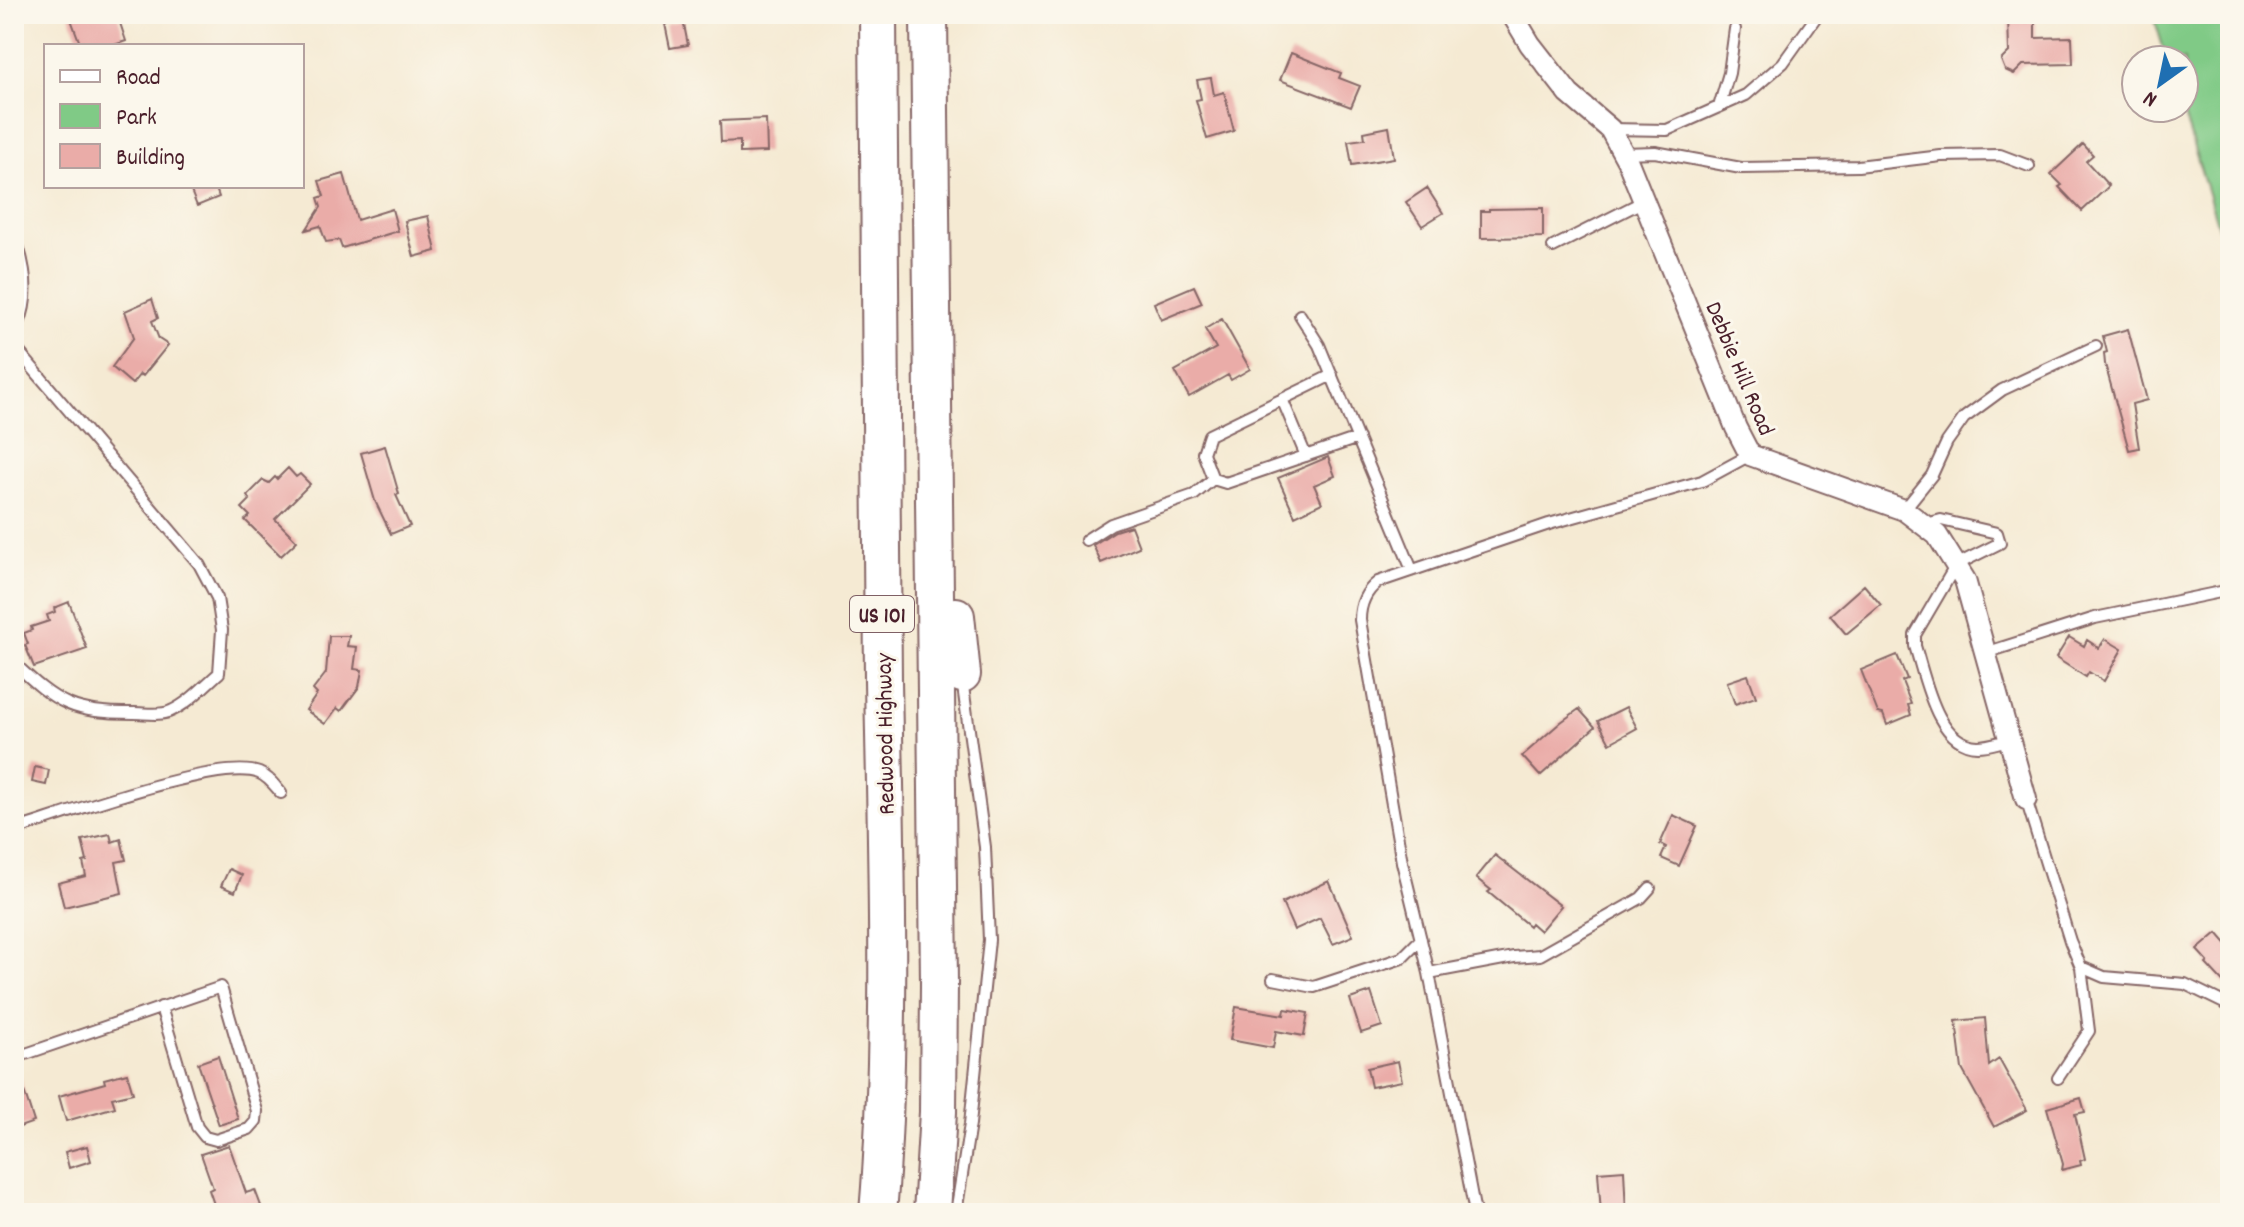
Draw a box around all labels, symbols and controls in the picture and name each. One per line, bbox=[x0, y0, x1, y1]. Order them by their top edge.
legend bbox=[44, 44, 304, 188]
north arrow bbox=[2120, 44, 2200, 124]
text: Road bbox=[116, 62, 161, 96]
text: N bbox=[2138, 82, 2164, 114]
text: Park bbox=[116, 102, 157, 136]
text: Building bbox=[116, 142, 185, 176]
street label: Debbie Hill Road bbox=[1695, 297, 1782, 441]
road number: US 101 bbox=[850, 596, 914, 632]
street label: Redwood Highway bbox=[869, 652, 905, 815]

